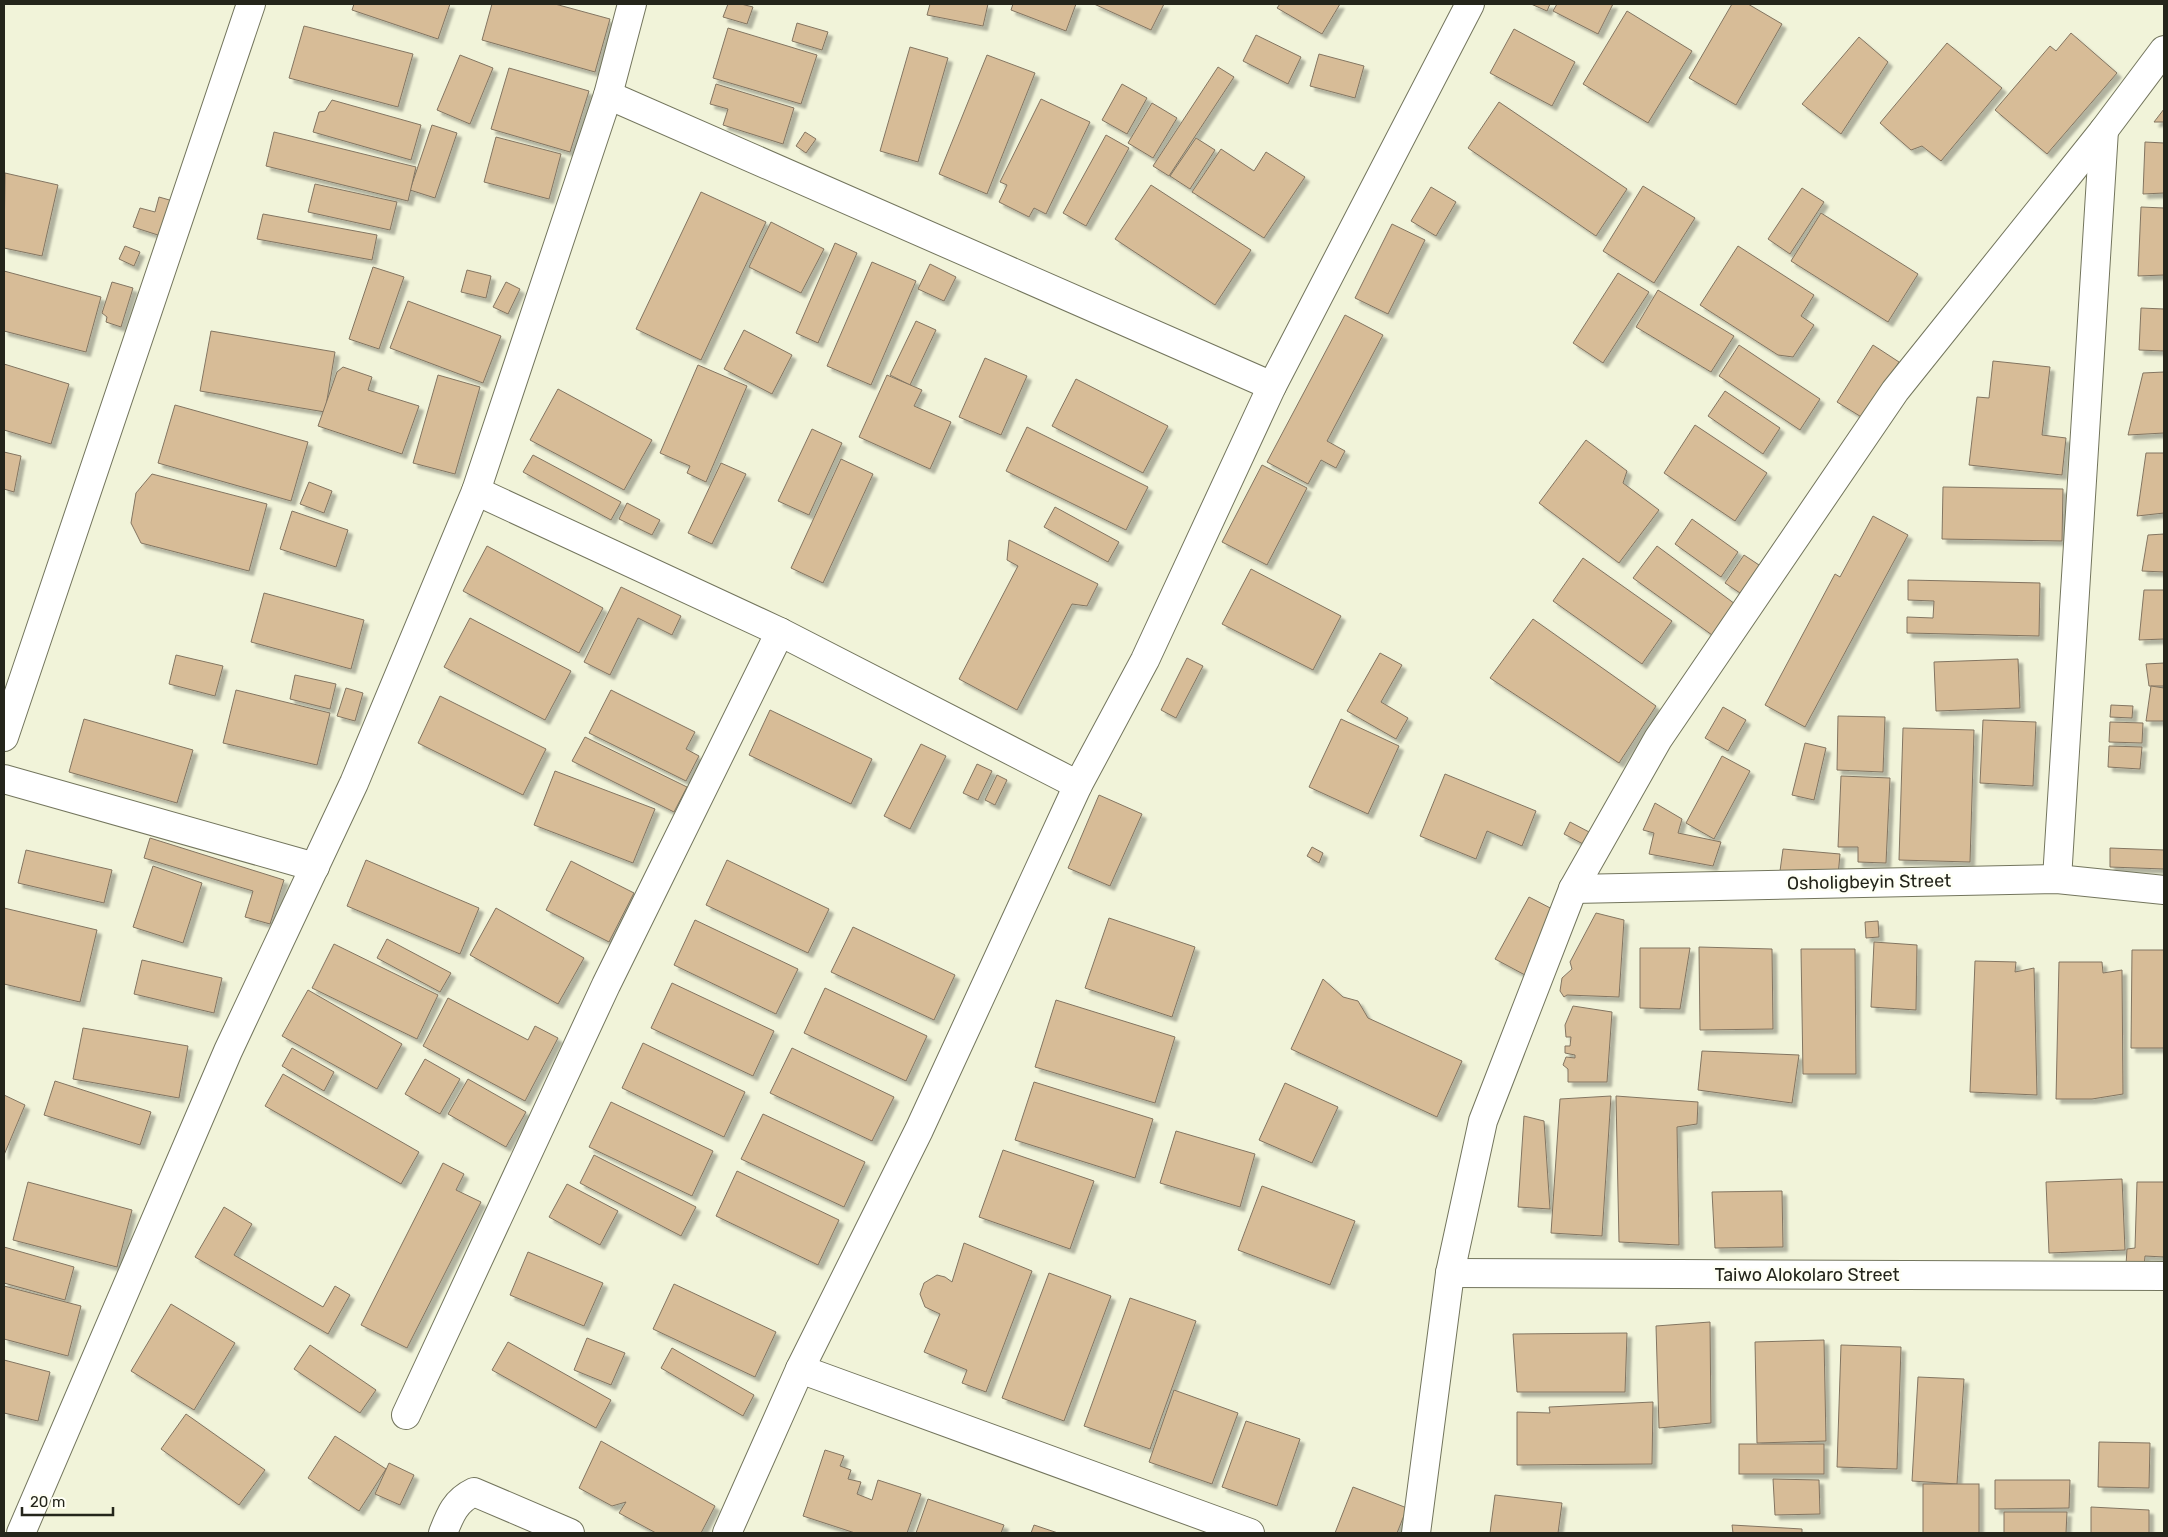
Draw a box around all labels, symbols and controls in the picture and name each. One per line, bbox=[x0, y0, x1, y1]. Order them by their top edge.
street label: Osholigbeyin Street bbox=[1787, 870, 1951, 894]
street label: Taiwo Alokolaro Street bbox=[1714, 1264, 1900, 1286]
scale bar bbox=[22, 1484, 114, 1516]
text: 20 m bbox=[30, 1493, 65, 1511]

